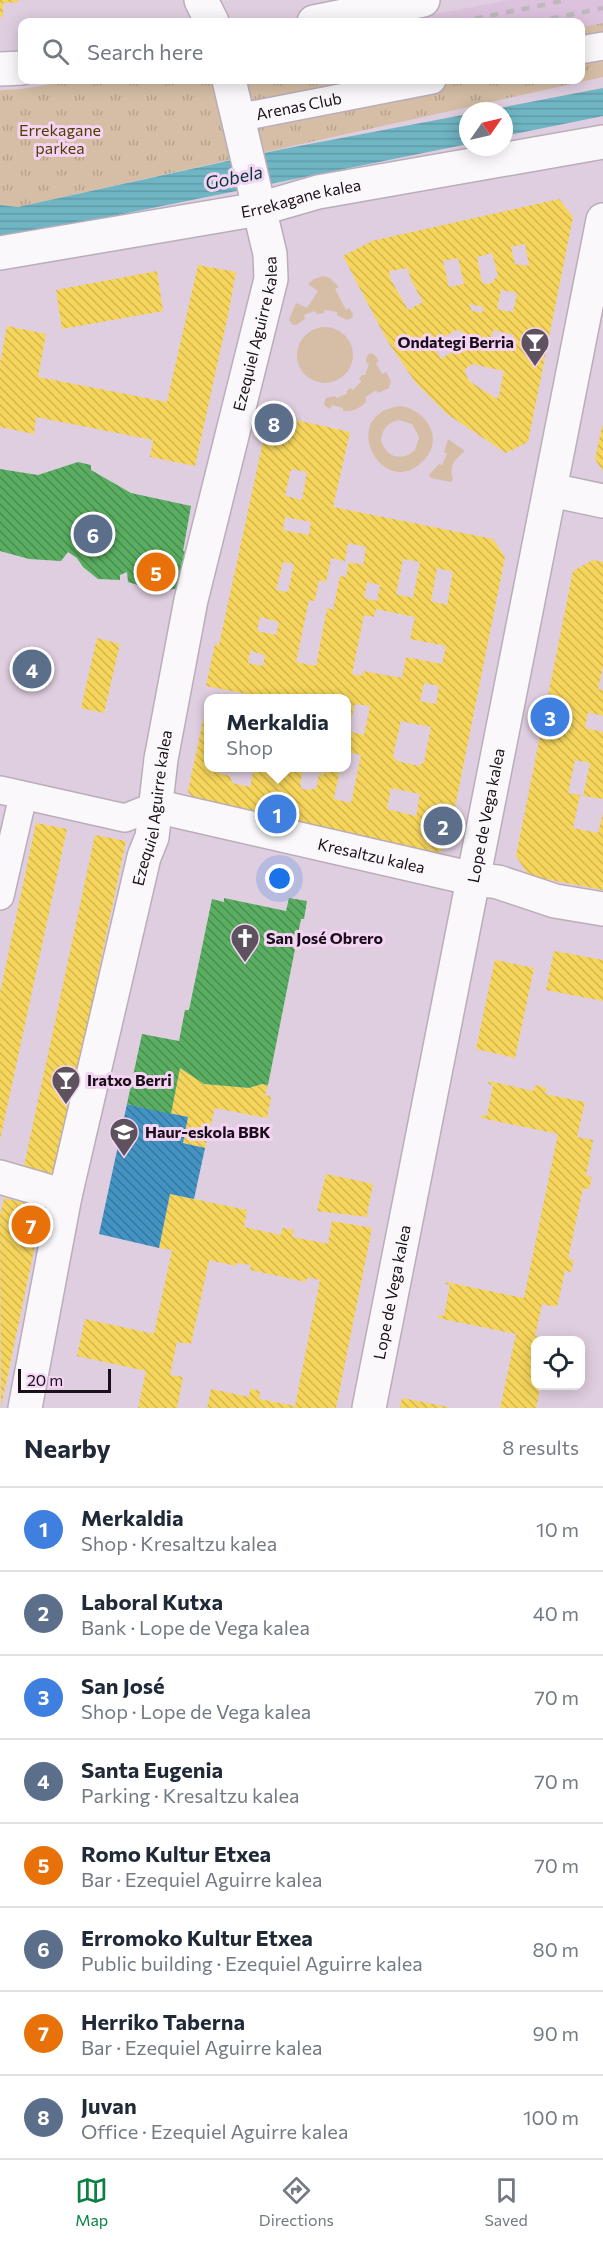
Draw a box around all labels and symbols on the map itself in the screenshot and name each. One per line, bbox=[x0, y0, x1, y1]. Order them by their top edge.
street label: Arenas Club bbox=[254, 88, 343, 123]
north arrow bbox=[459, 102, 513, 156]
park label: Errekagane parkea bbox=[19, 120, 101, 157]
water label: Gobela bbox=[203, 160, 264, 194]
street label: Errekagane kalea bbox=[239, 175, 362, 221]
street label: Ezequiel Aguirre kalea bbox=[228, 256, 280, 413]
bar icon: Ondategi Berria bbox=[519, 326, 551, 368]
place label: Ondategi Berria bbox=[397, 332, 514, 351]
pin: 8 bbox=[254, 400, 294, 446]
pin: 6 bbox=[74, 512, 112, 556]
pin: 5 bbox=[136, 550, 176, 594]
pin: 4 bbox=[12, 646, 51, 692]
pin: 3 bbox=[530, 694, 570, 740]
street label: Ezequiel Aguirre kalea bbox=[128, 728, 175, 887]
street label: Lope de Vega kalea bbox=[463, 746, 508, 884]
pin: 1 bbox=[258, 792, 296, 836]
pin: 2 bbox=[424, 804, 462, 848]
street label: Kresaltzu kalea bbox=[316, 834, 427, 877]
your location bbox=[265, 864, 294, 893]
church icon: San José Obrero bbox=[229, 922, 261, 964]
place label: San José Obrero bbox=[266, 928, 383, 947]
bar icon: Iratxo Berri bbox=[50, 1064, 82, 1106]
place label: Iratxo Berri bbox=[87, 1070, 172, 1089]
school or university icon: Haur-eskola BBK bbox=[108, 1116, 140, 1158]
place label: Haur-eskola BBK bbox=[145, 1122, 270, 1141]
pin: 7 bbox=[12, 1202, 51, 1248]
street label: Lope de Vega kalea bbox=[369, 1223, 414, 1361]
scale bar bbox=[18, 1366, 111, 1394]

